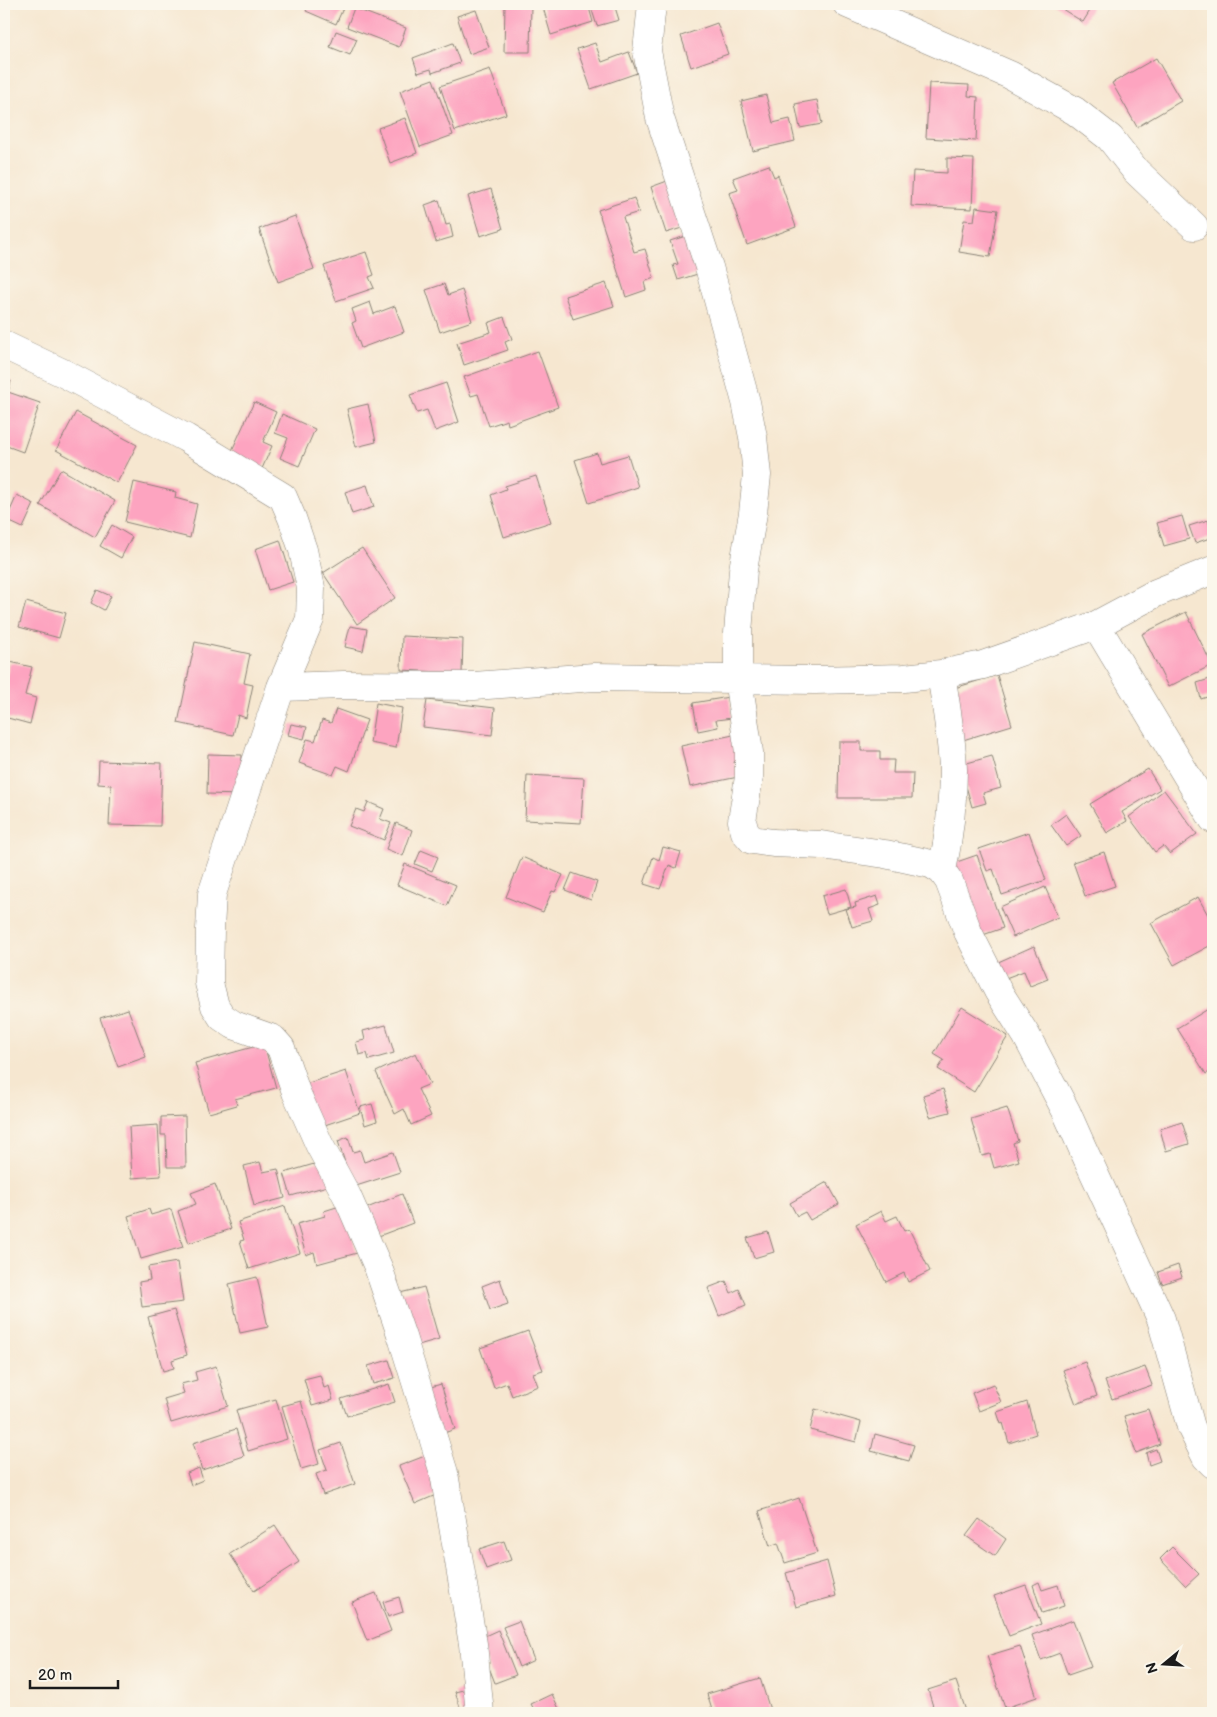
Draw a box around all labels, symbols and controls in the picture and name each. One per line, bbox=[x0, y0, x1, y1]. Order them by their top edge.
north arrow bbox=[1140, 1640, 1190, 1690]
scale bar bbox=[30, 1657, 118, 1689]
text: N bbox=[1142, 1660, 1162, 1675]
text: 20 m bbox=[38, 1666, 72, 1685]

